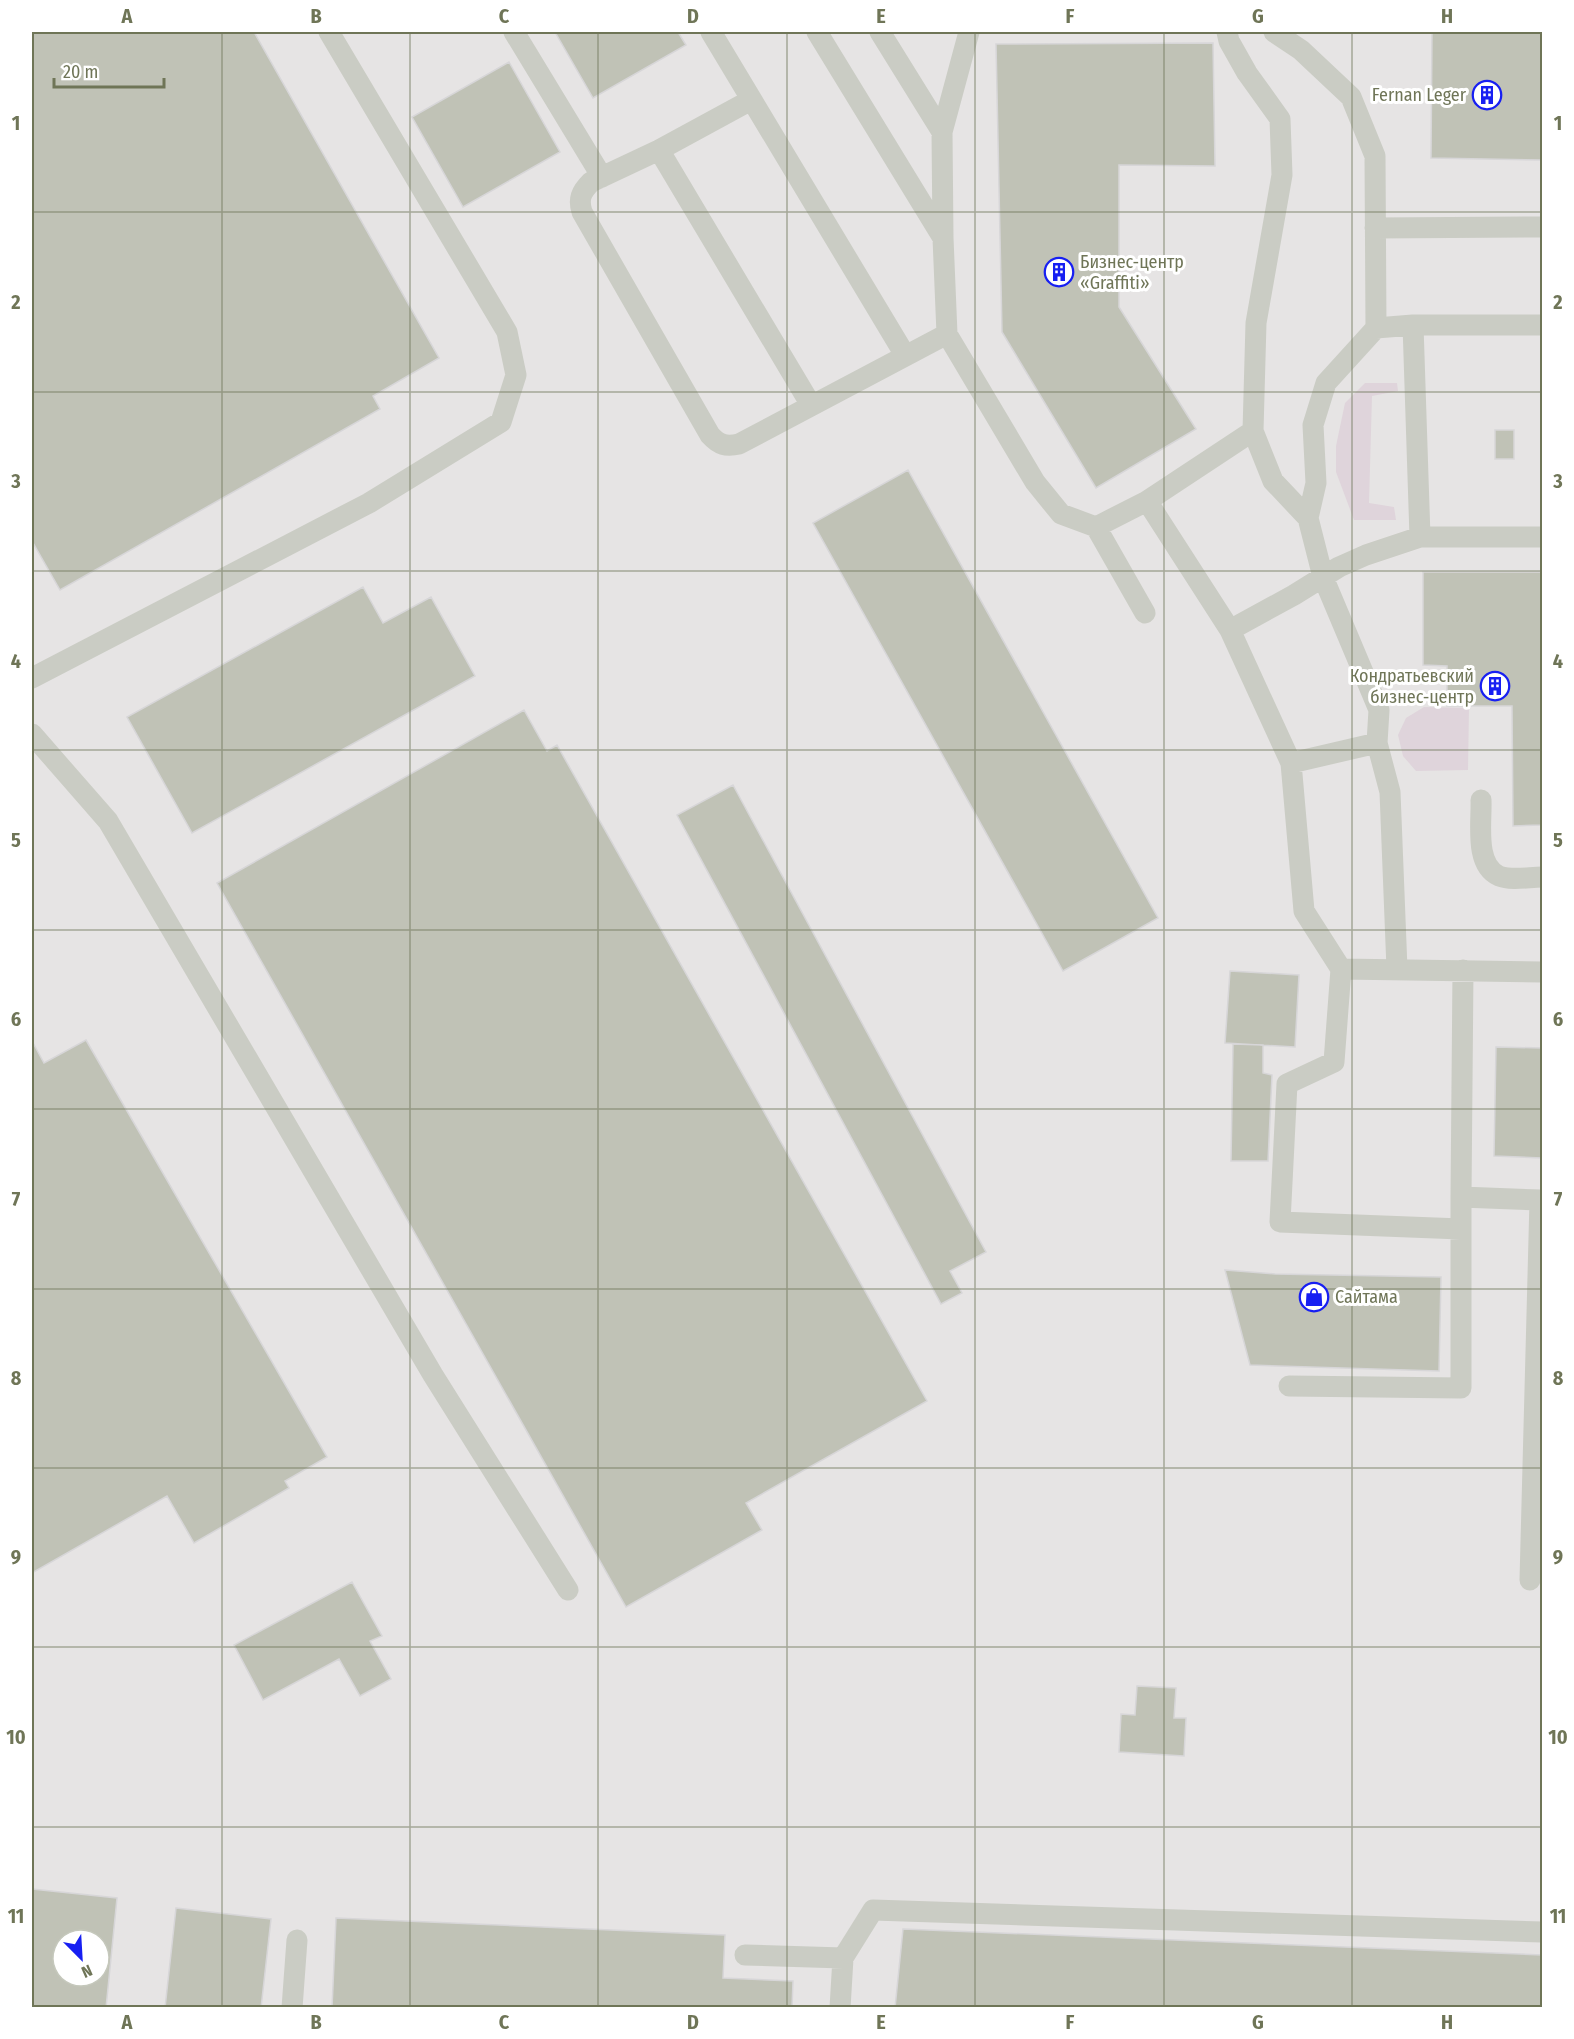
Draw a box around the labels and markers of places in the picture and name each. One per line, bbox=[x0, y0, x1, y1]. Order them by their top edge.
building icon: Fernan Leger bbox=[1471, 79, 1503, 111]
place label: Fernan Leger bbox=[1372, 84, 1467, 106]
place label: Бизнес-центр «Graffiti» bbox=[1080, 251, 1184, 294]
building icon: Бизнес-центр «Graffiti» bbox=[1043, 256, 1075, 288]
place label: Кондратьевский бизнес-центр bbox=[1350, 665, 1474, 708]
building icon: Кондратьевский бизнес-центр bbox=[1479, 670, 1511, 702]
shop icon: Сайтама bbox=[1298, 1281, 1330, 1313]
place label: Сайтама bbox=[1335, 1286, 1398, 1308]

